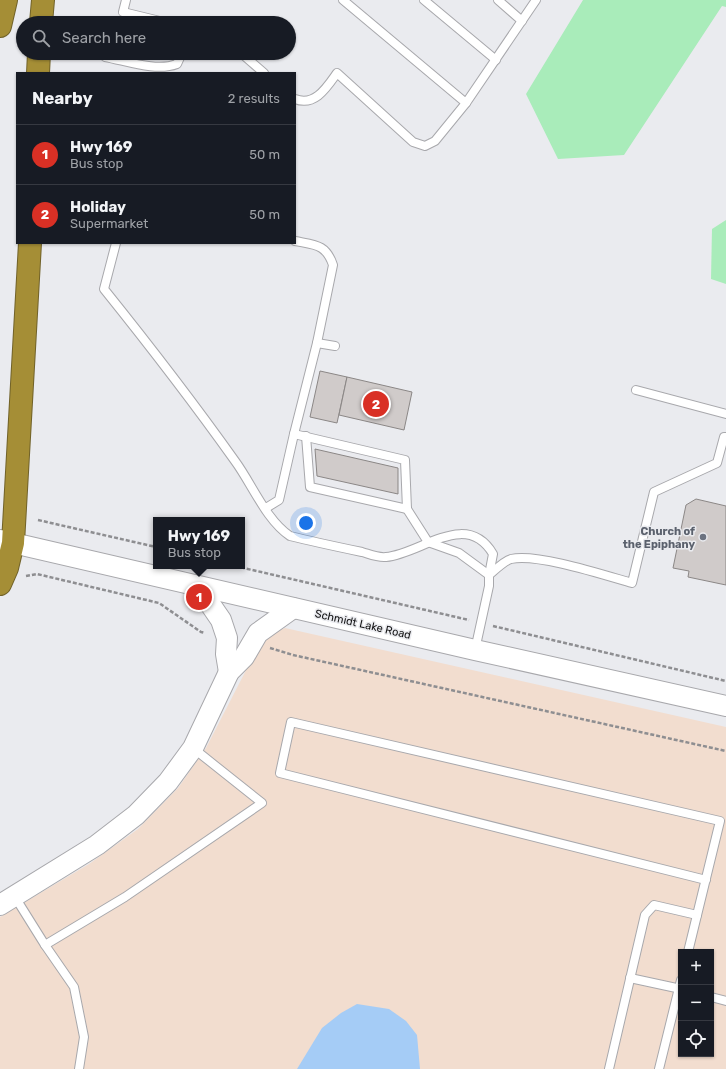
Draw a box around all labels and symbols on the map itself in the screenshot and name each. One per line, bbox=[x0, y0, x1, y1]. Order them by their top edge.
pin: 2 bbox=[363, 389, 389, 419]
your location bbox=[296, 513, 316, 533]
place label: Church of the Epiphany bbox=[623, 525, 695, 551]
marker: Church of the Epiphany bbox=[698, 532, 708, 542]
pin: 1 bbox=[186, 582, 212, 612]
street label: Schmidt Lake Road bbox=[314, 607, 412, 642]

